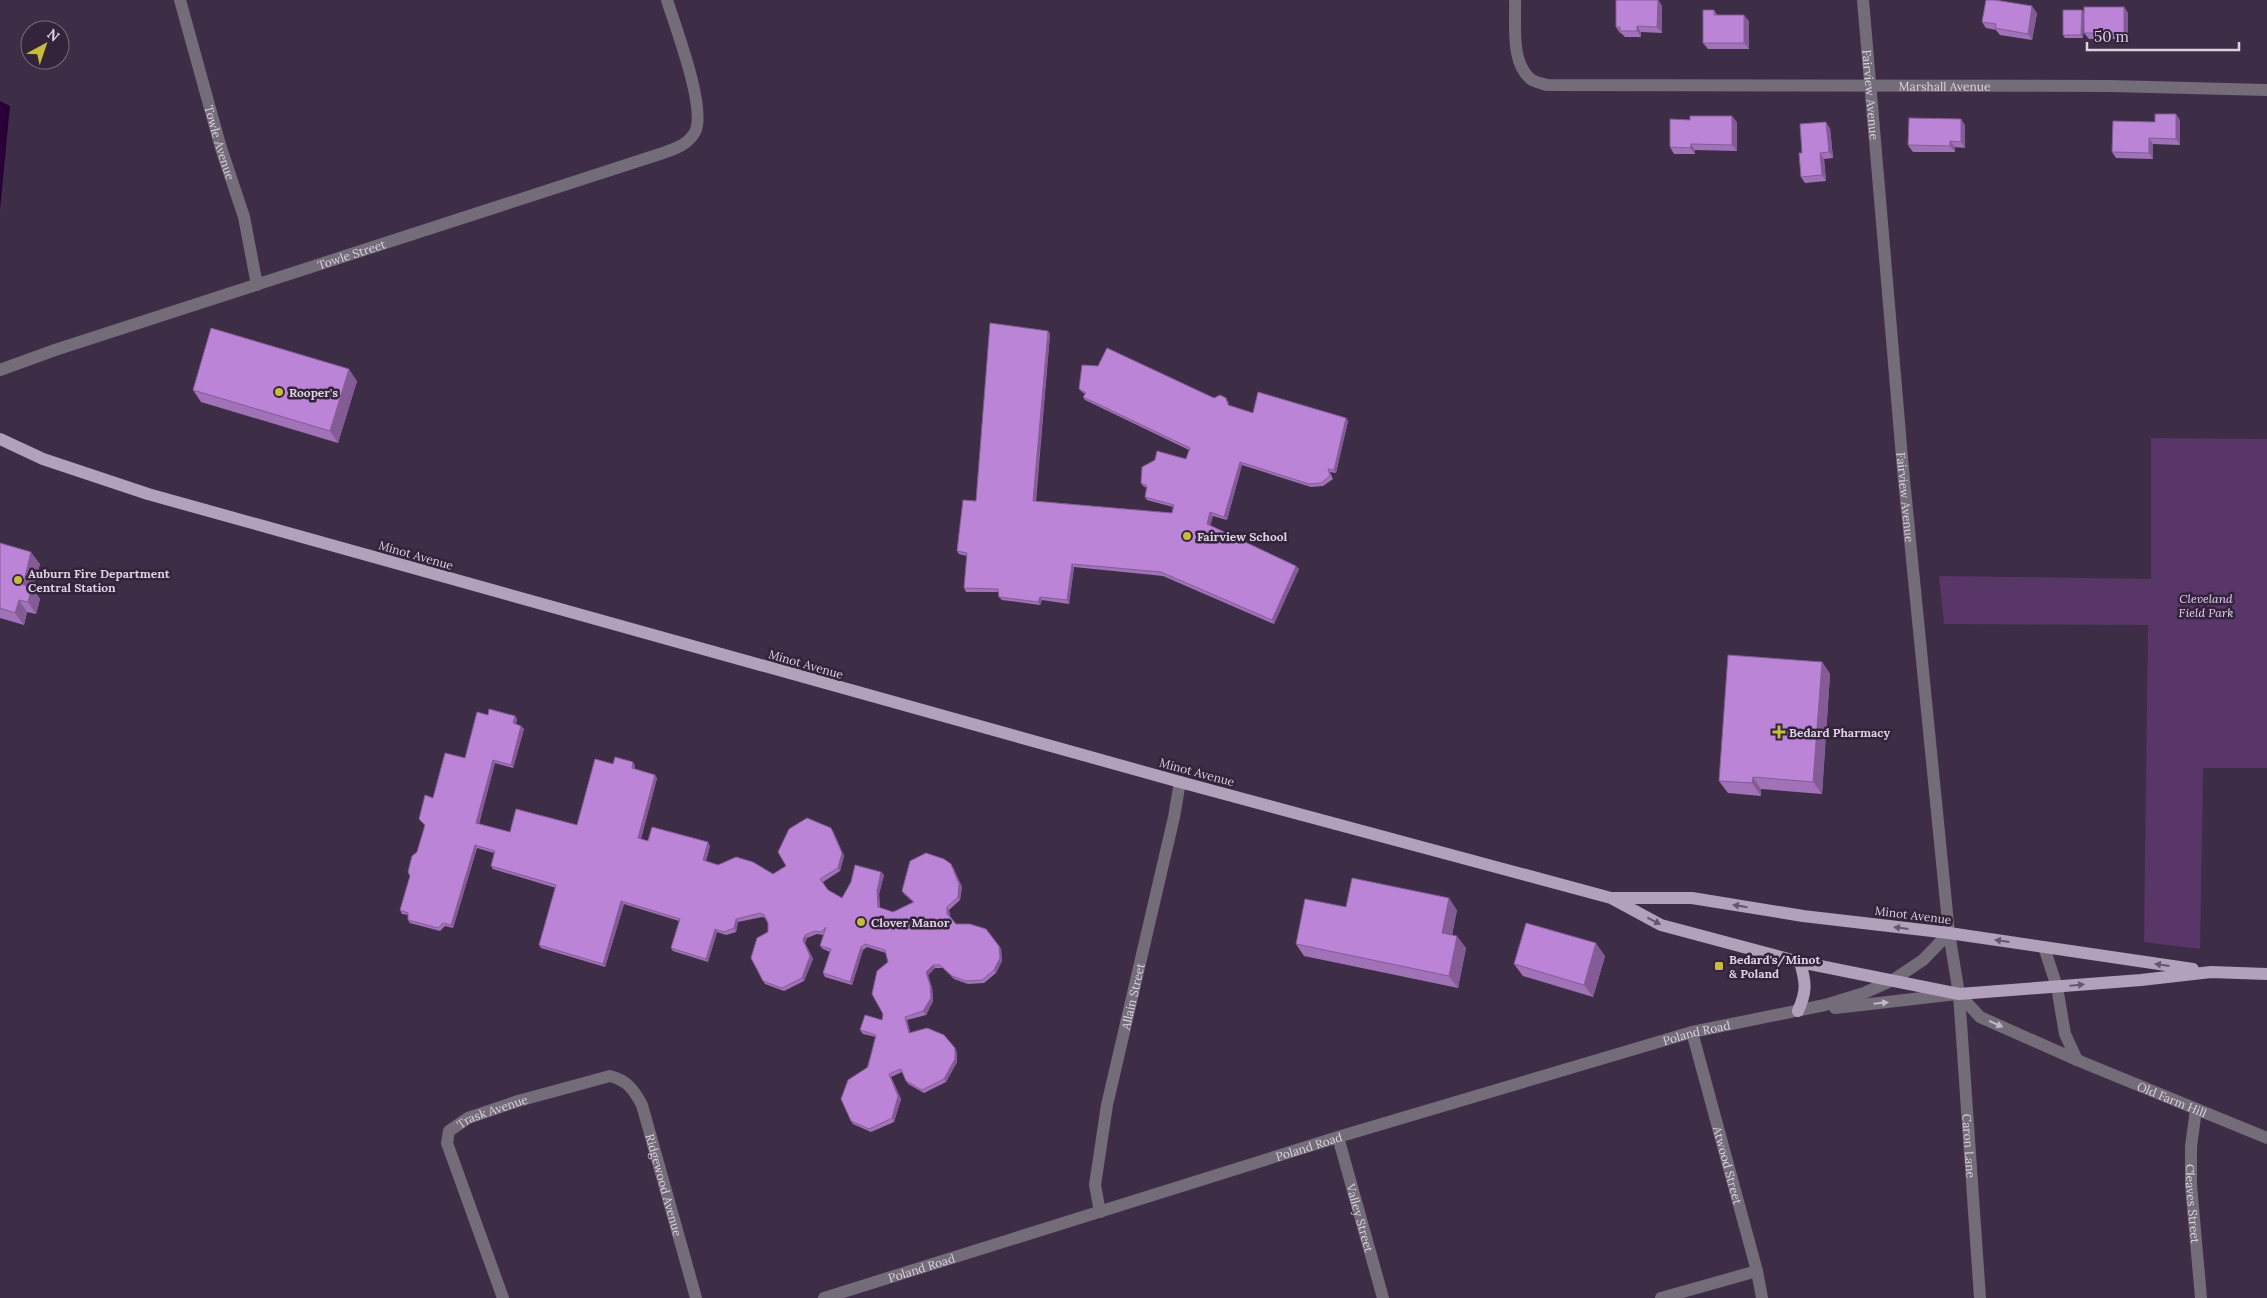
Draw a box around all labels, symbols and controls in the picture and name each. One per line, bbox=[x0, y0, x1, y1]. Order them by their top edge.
north arrow bbox=[20, 20, 70, 70]
scale bar bbox=[2087, 20, 2240, 52]
text: N bbox=[43, 25, 63, 46]
text: 50 m bbox=[2094, 27, 2129, 46]
street label: Fairview Avenue bbox=[1860, 49, 1882, 141]
street label: Marshall Avenue bbox=[1899, 78, 1991, 93]
street label: Towle Avenue bbox=[202, 103, 239, 182]
street label: Towle Street bbox=[315, 236, 388, 272]
place label: Rooper's bbox=[289, 385, 338, 400]
marker: Rooper's bbox=[273, 386, 285, 398]
street label: Fairview Avenue bbox=[1894, 451, 1918, 543]
place label: Fairview School bbox=[1197, 529, 1288, 544]
marker: Fairview School bbox=[1181, 530, 1193, 542]
street label: Minot Avenue bbox=[377, 537, 456, 573]
place label: Auburn Fire Department Central Station bbox=[28, 566, 171, 595]
marker: Auburn Fire Department Central Station bbox=[12, 574, 24, 586]
park label: Cleveland Field Park bbox=[2179, 591, 2233, 620]
street label: Minot Avenue bbox=[767, 646, 846, 682]
place label: Bedard Pharmacy bbox=[1789, 725, 1890, 740]
marker: Bedard Pharmacy bbox=[1773, 726, 1785, 738]
street label: Minot Avenue bbox=[1158, 755, 1237, 789]
one-way arrow bbox=[1732, 901, 1748, 909]
street label: Minot Avenue bbox=[1874, 903, 1953, 927]
place label: Clover Manor bbox=[871, 915, 950, 930]
marker: Clover Manor bbox=[855, 916, 867, 928]
one-way arrow bbox=[1647, 917, 1662, 925]
one-way arrow bbox=[1893, 924, 1909, 932]
one-way arrow bbox=[1993, 936, 2009, 944]
place label: Bedard's/Minot & Poland bbox=[1729, 952, 1821, 981]
marker: Bedard's/Minot & Poland bbox=[1713, 960, 1725, 972]
one-way arrow bbox=[2154, 960, 2170, 968]
street label: Allain Street bbox=[1117, 961, 1147, 1032]
one-way arrow bbox=[2070, 981, 2086, 989]
one-way arrow bbox=[1873, 999, 1889, 1007]
street label: Poland Road bbox=[1661, 1017, 1731, 1048]
one-way arrow bbox=[1989, 1020, 2003, 1028]
street label: Old Farm Hill bbox=[2135, 1078, 2209, 1120]
street label: Trask Avenue bbox=[454, 1091, 530, 1131]
street label: Caron Lane bbox=[1960, 1113, 1979, 1179]
street label: Atwood Street bbox=[1710, 1124, 1746, 1206]
street label: Poland Road bbox=[1274, 1129, 1344, 1164]
street label: Ridgewood Avenue bbox=[643, 1132, 686, 1238]
street label: Cleaves Street bbox=[2183, 1164, 2204, 1244]
street label: Valley Street bbox=[1344, 1181, 1377, 1254]
street label: Poland Road bbox=[886, 1250, 957, 1285]

